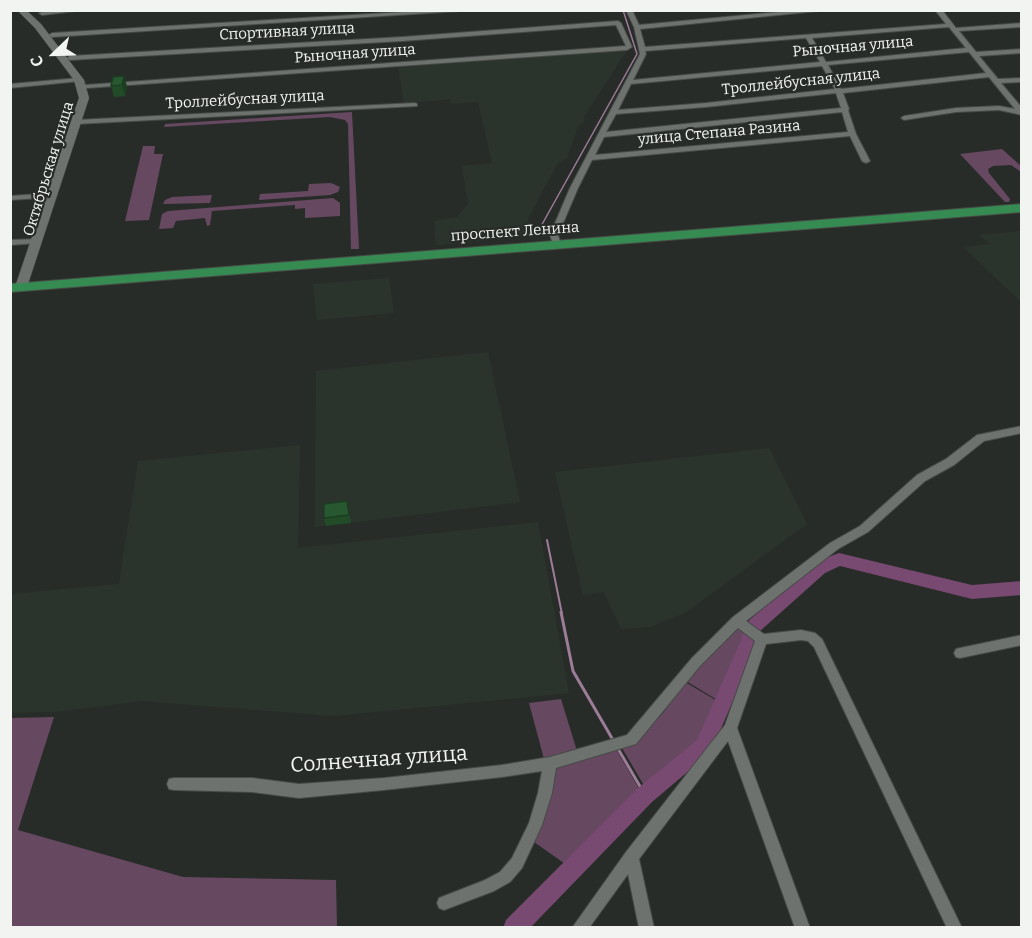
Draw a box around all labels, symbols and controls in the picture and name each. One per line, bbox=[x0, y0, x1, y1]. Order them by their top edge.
street label: Спортивная улица bbox=[219, 19, 355, 45]
north arrow bbox=[24, 24, 84, 84]
street label: Рыночная улица bbox=[792, 33, 914, 61]
street label: Рыночная улица bbox=[294, 41, 416, 67]
text: С bbox=[26, 53, 48, 70]
street label: Троллейбусная улица bbox=[721, 65, 881, 99]
street label: Троллейбусная улица bbox=[165, 87, 325, 113]
street label: Октябрьская улица bbox=[20, 99, 78, 239]
street label: улица Степана Разина bbox=[637, 117, 801, 149]
street label: проспект Ленина bbox=[450, 219, 580, 245]
street label: Солнечная улица bbox=[290, 741, 468, 779]

